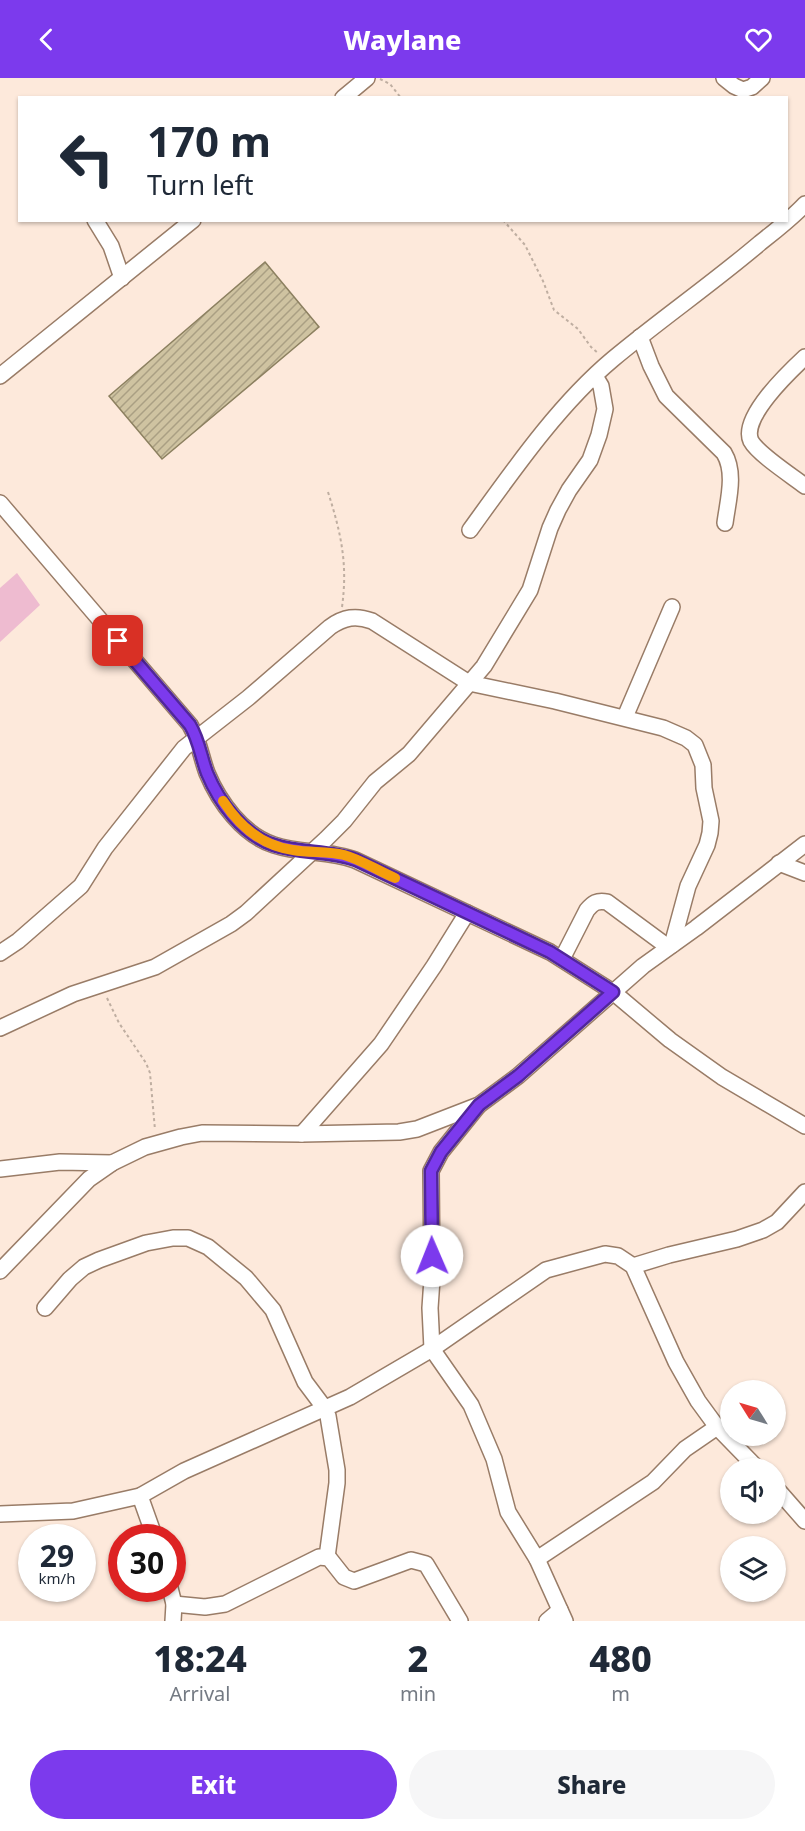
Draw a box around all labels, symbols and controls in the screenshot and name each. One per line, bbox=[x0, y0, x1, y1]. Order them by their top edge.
text: Waylane bbox=[344, 21, 461, 58]
icon: back bbox=[30, 23, 63, 56]
icon: heart bbox=[742, 23, 775, 56]
text: 170 m bbox=[147, 112, 271, 169]
icon: left bbox=[48, 120, 126, 198]
text: Turn left bbox=[147, 166, 253, 203]
pin bbox=[92, 615, 143, 666]
icon: arrive bbox=[101, 624, 134, 657]
position arrow bbox=[400, 1224, 464, 1288]
north arrow bbox=[720, 1380, 786, 1446]
map controls bbox=[720, 1380, 786, 1602]
button: sound bbox=[720, 1458, 786, 1524]
speed limit sign: 30 bbox=[108, 1524, 186, 1602]
text: 29 bbox=[40, 1535, 74, 1576]
button: layers bbox=[720, 1536, 786, 1602]
text: km/h bbox=[39, 1568, 75, 1588]
text: 18:24 bbox=[153, 1634, 247, 1683]
text: 2 bbox=[408, 1634, 428, 1683]
text: 480 bbox=[589, 1634, 652, 1683]
text: Arrival bbox=[169, 1680, 230, 1707]
text: min bbox=[400, 1680, 436, 1707]
text: m bbox=[611, 1680, 630, 1707]
button: Exit bbox=[30, 1750, 397, 1819]
button: Share bbox=[409, 1750, 775, 1819]

